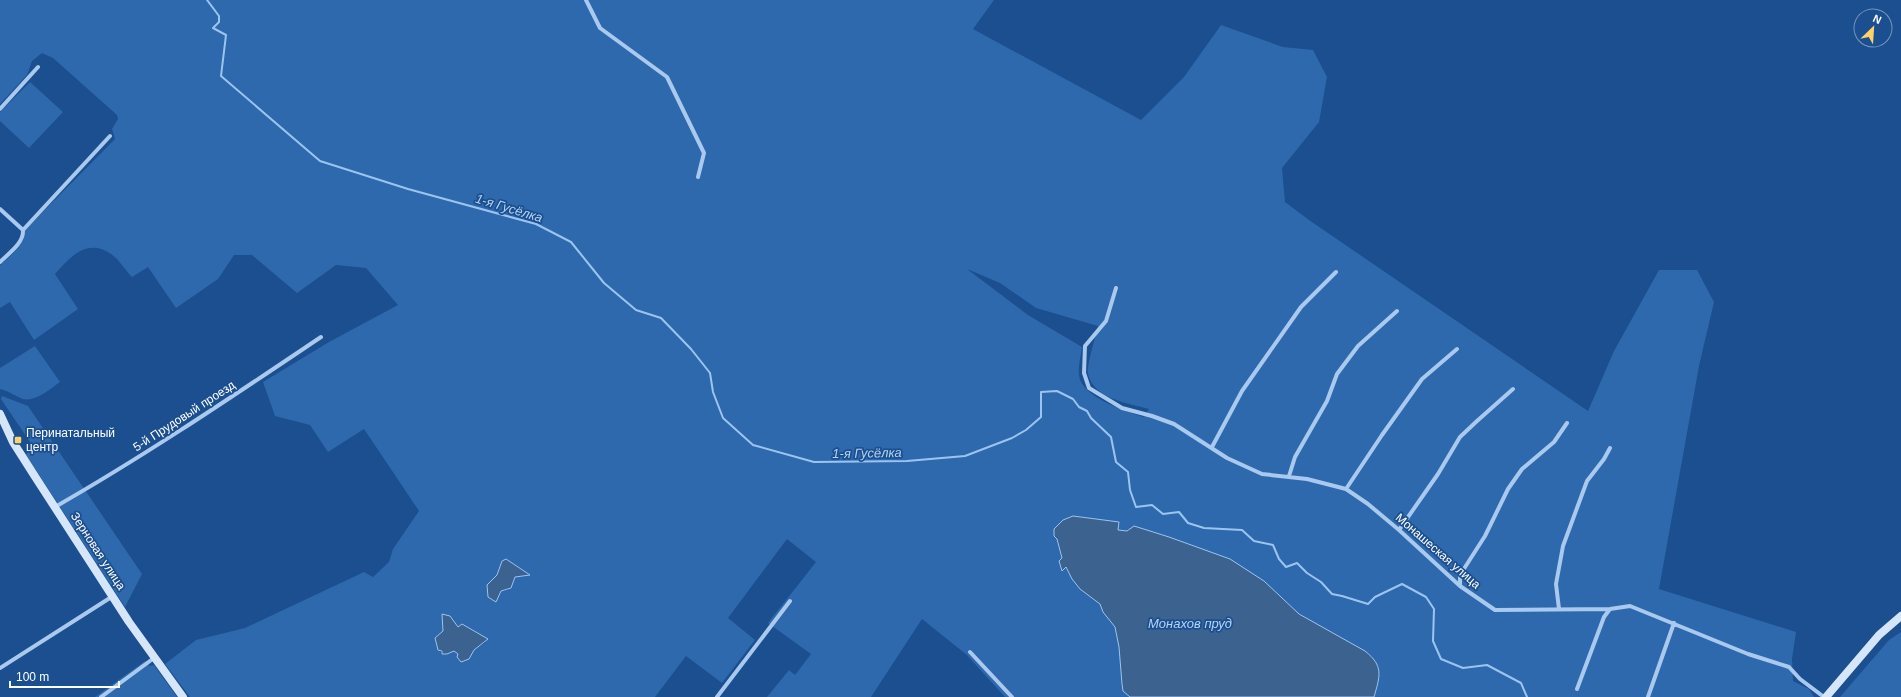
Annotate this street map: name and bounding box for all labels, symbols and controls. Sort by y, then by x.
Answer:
north arrow [1853,8,1893,48]
text: N [1871,12,1883,26]
water label: 1-я Гусёлка [474,191,544,225]
street label: 5-й Прудовый проезд [130,378,238,454]
place label: Перинатальный центр [26,426,115,454]
marker: Перинатальный центр [13,435,23,445]
water label: 1-я Гусёлка [832,445,902,461]
street label: Зерновая улица [68,510,128,593]
street label: Монашеская улица [1393,510,1483,592]
water label: Монахов пруд [1148,616,1232,631]
scale bar [10,663,119,689]
text: 100 m [16,670,49,684]

